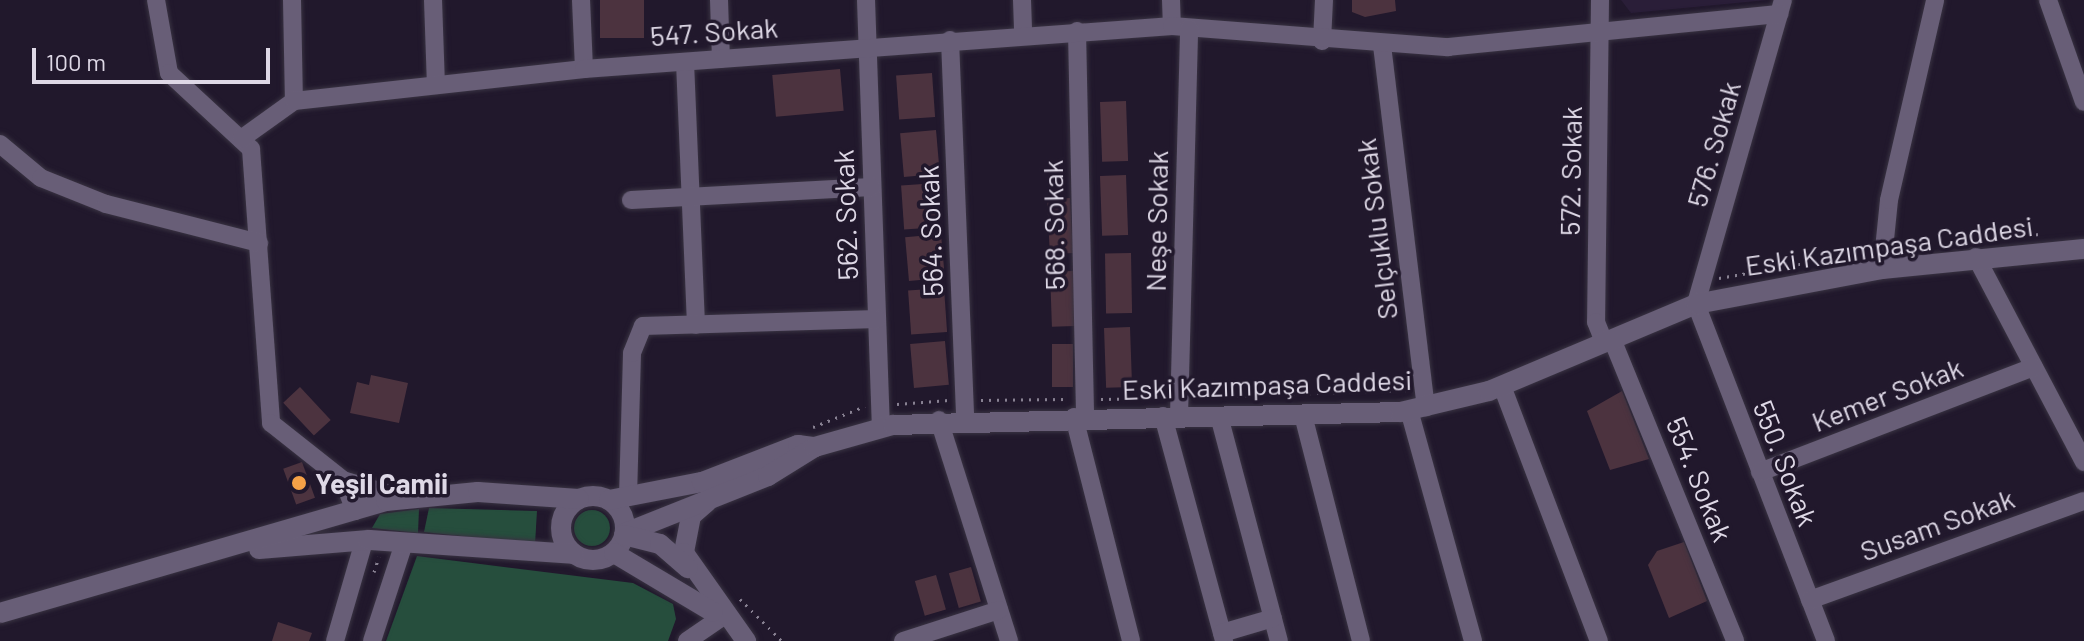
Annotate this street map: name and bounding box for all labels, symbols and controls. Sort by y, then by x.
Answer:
street label: 547. Sokak [649,10,779,52]
scale bar [36,32,274,82]
text: 100 m [46,47,106,76]
street label: 576. Sokak [1679,77,1747,211]
street label: 572. Sokak [1552,106,1588,236]
street label: Selçuklu Sokak [1348,137,1404,321]
street label: 562. Sokak [826,149,864,281]
street label: Neşe Sokak [1138,150,1174,292]
street label: 568. Sokak [1035,159,1071,291]
street label: 564. Sokak [911,165,949,297]
street label: Eski Kazımpaşa Caddesi [1743,208,2035,282]
street label: Kemer Sokak [1807,350,1967,438]
street label: Eski Kazımpaşa Caddesi [1121,362,1413,406]
street label: 550. Sokak [1747,395,1825,531]
street label: 554. Sokak [1660,412,1740,546]
place label: Yeşil Camii [315,466,448,500]
marker: Yeşil Camii [290,474,308,492]
street label: Susam Sokak [1855,481,2019,567]

